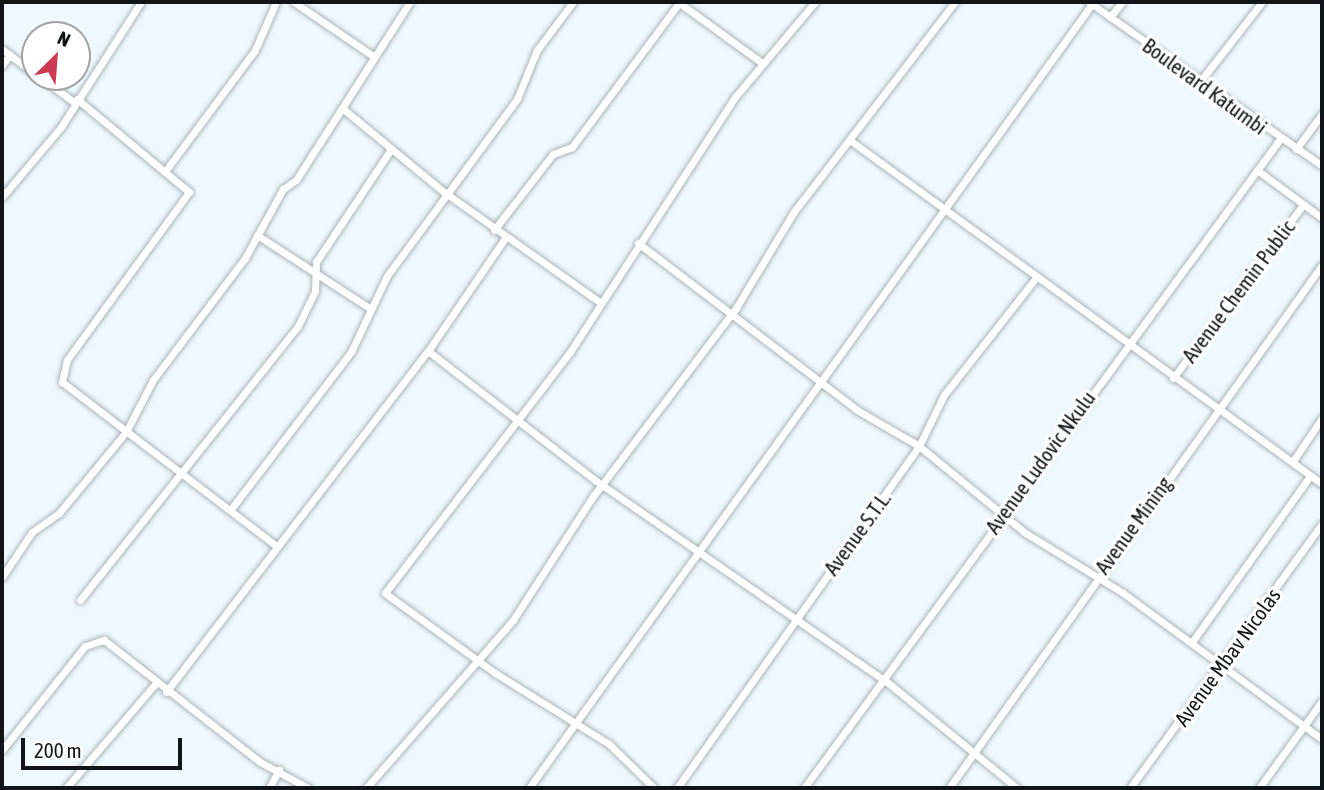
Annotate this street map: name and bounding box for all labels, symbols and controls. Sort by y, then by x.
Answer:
north arrow [21,21,91,91]
text: N [54,26,74,51]
street label: Boulevard Katumbi [1138,32,1272,140]
street label: Avenue Chemin Public [1176,215,1300,367]
street label: Avenue Ludovic Nkulu [980,386,1100,538]
street label: Avenue Mining [1089,471,1177,579]
street label: Avenue S.T.L. [818,486,896,580]
street label: Avenue Mbav Nicolas [1169,583,1285,731]
scale bar [24,724,186,768]
text: 200 m [34,738,82,762]

